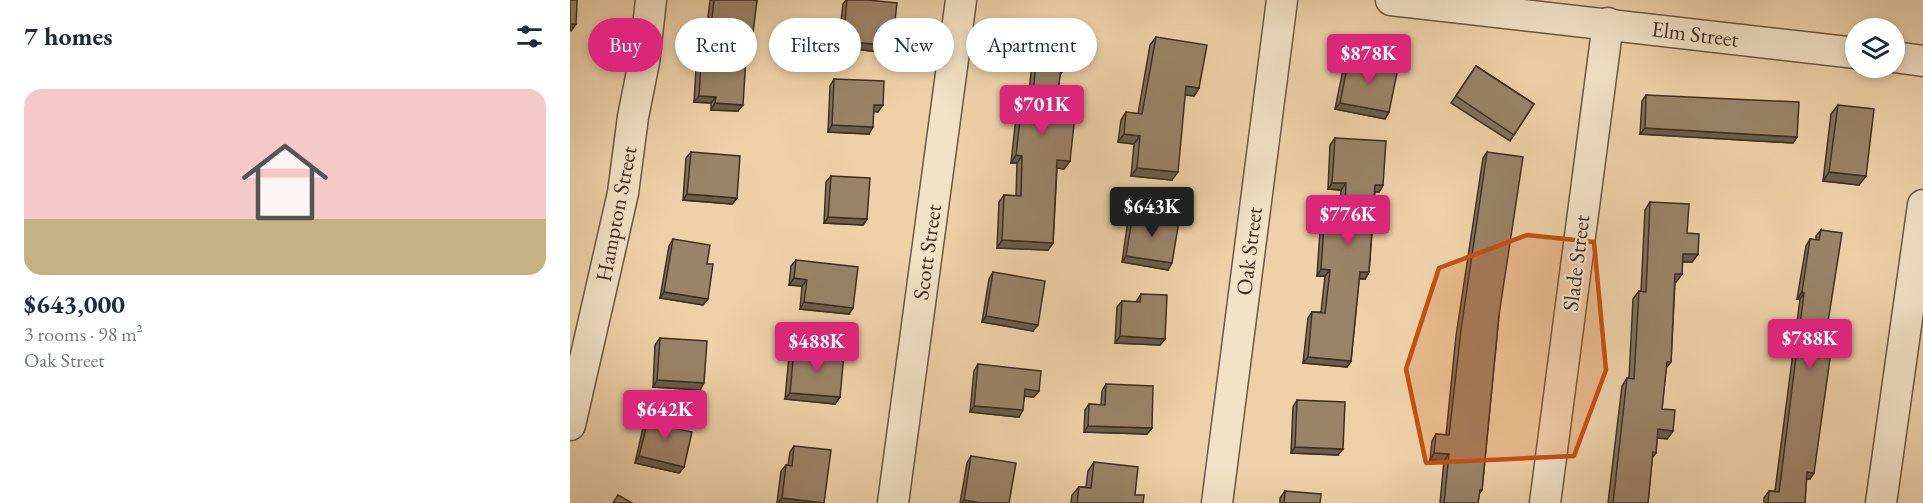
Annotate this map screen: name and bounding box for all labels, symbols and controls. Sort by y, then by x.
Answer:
street label: Elm Street [1650,14,1740,54]
chip: Buy [588,18,663,72]
chip: Rent [675,18,757,72]
chip: Filters [769,18,861,72]
chip: New [873,18,954,72]
chip: Apartment [966,18,1097,72]
map controls [1845,18,1905,78]
button: layers [1845,18,1905,78]
text: 7 homes [24,19,113,53]
icon: filters [513,20,546,53]
pin: $878K [1327,34,1411,85]
text: $878K [1341,40,1397,66]
pin: $701K [1000,85,1084,136]
text: $701K [1014,91,1070,117]
icon: home [231,128,339,236]
street label: Hampton Street [589,144,643,284]
pin: $643K [1110,187,1194,238]
text: $643K [1124,193,1180,219]
pin: $776K [1306,195,1390,246]
text: $776K [1320,201,1376,227]
street label: Scott Street [906,202,948,302]
street label: Oak Street [1229,205,1269,297]
street label: Slade Street [1556,213,1596,313]
text: $643,000 [24,287,125,321]
pin: $788K [1768,319,1852,370]
text: 3 rooms · 98 m² [24,321,143,347]
pin: $488K [775,322,859,373]
text: $788K [1782,325,1838,351]
text: $488K [789,328,845,354]
text: Oak Street [24,347,105,373]
pin: $642K [623,390,707,441]
text: $642K [637,396,693,422]

